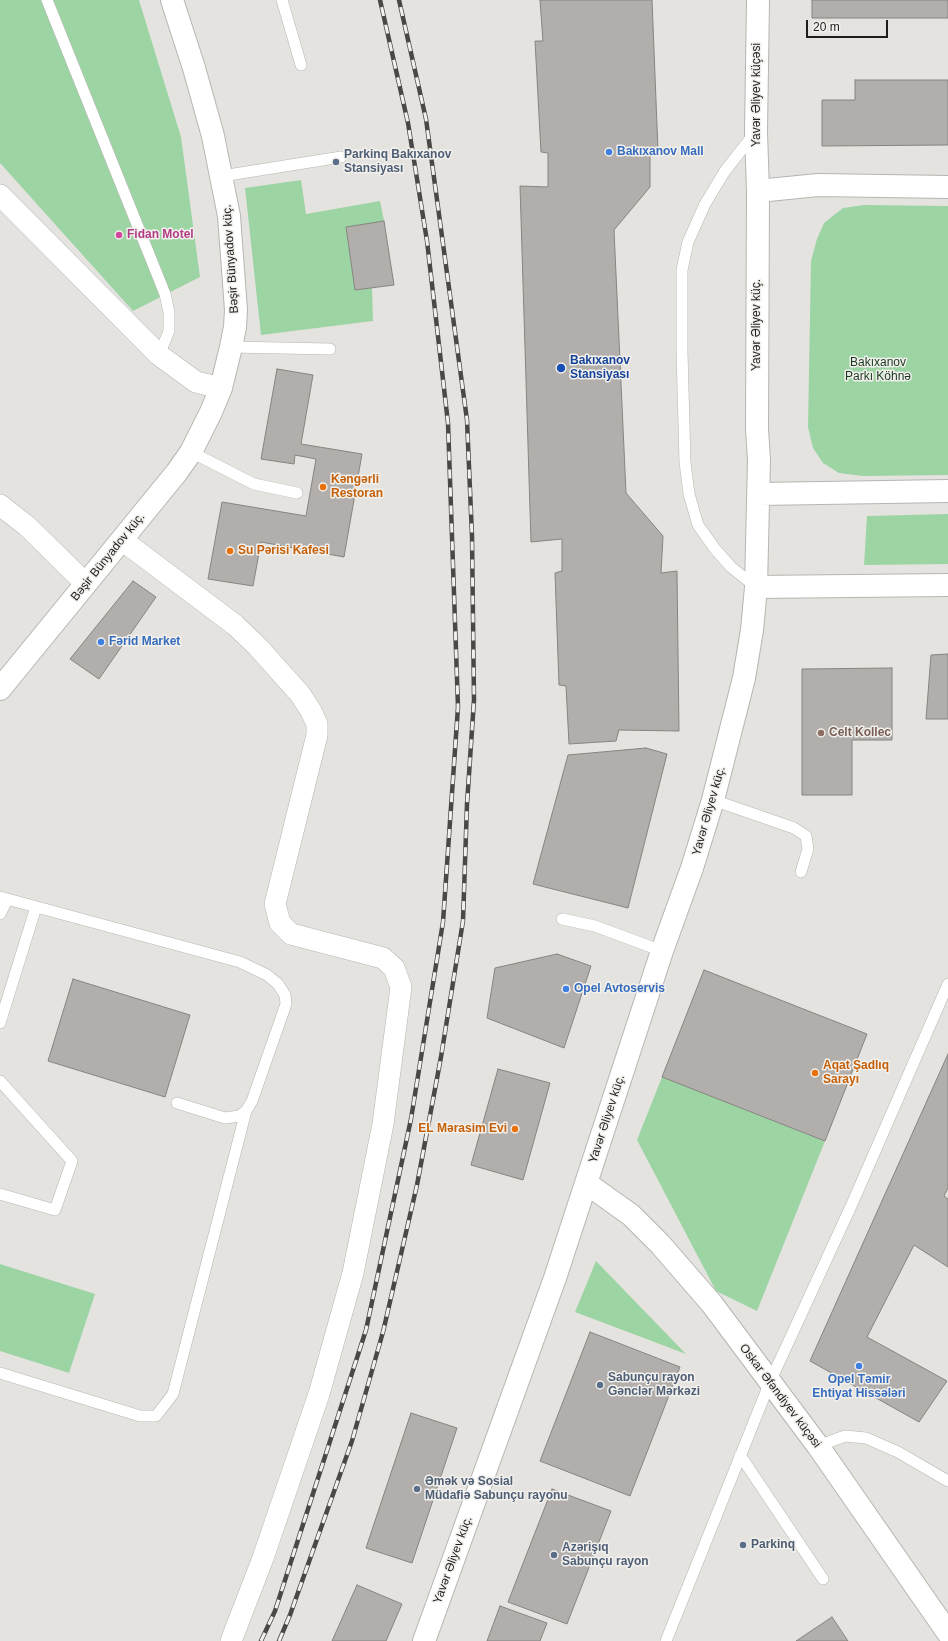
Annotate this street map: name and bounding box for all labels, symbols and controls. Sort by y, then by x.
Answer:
scale bar [808,12,890,38]
text: 20 m [813,20,840,34]
street label: Yavər Əliyev küçəsi [750,43,764,147]
place label: Bakıxanov Mall [617,145,704,159]
marker: Bakıxanov Mall [604,147,614,157]
place label: Parkinq Bakıxanov Stansiyası [344,148,451,176]
marker: Parkinq Bakıxanov Stansiyası [331,157,341,167]
street label: Bəşir Bünyadov küç. [220,204,242,314]
place label: Fidan Motel [127,228,194,242]
marker: Fidan Motel [114,230,124,240]
street label: Yavər Əliyev küç. [750,279,764,371]
place label: Bakıxanov Stansiyası [570,354,630,382]
park label: Bakıxanov Parkı Köhnə [845,356,911,384]
marker: Bakıxanov Stansiyası [555,362,567,374]
place label: Kəngərli Restoran [331,473,383,501]
marker: Kəngərli Restoran [318,482,328,492]
street label: Bəşir Bünyadov küç. [68,510,148,604]
place label: Su Pərisi Kafesi [238,544,329,558]
marker: Su Pərisi Kafesi [225,546,235,556]
place label: Fərid Market [109,635,180,649]
marker: Fərid Market [96,637,106,647]
place label: Celt Kollec [829,726,891,740]
marker: Celt Kollec [816,728,826,738]
street label: Yavər Əliyev küç. [689,765,729,857]
place label: Opel Avtoservis [574,982,665,996]
marker: Opel Avtoservis [561,984,571,994]
place label: Aqat Şadlıq Sarayı [823,1059,889,1087]
marker: Aqat Şadlıq Sarayı [810,1068,820,1078]
street label: Yavər Əliyev küç. [586,1073,628,1165]
place label: EL Mərasim Evi [418,1122,507,1136]
marker: EL Mərasim Evi [510,1124,520,1134]
street label: Oskar Əfəndiyev küçəsi [736,1341,824,1451]
marker: Opel Təmir Ehtiyat Hissələri [854,1361,864,1371]
place label: Sabunçu rayon Gənclər Mərkəzi [608,1371,700,1399]
place label: Opel Təmir Ehtiyat Hissələri [812,1373,906,1401]
marker: Sabunçu rayon Gənclər Mərkəzi [595,1380,605,1390]
place label: Əmək və Sosial Müdafiə Sabunçu rayonu [425,1475,568,1503]
marker: Əmək və Sosial Müdafiə Sabunçu rayonu [412,1484,422,1494]
street label: Yavər Əliyev küç. [430,1514,476,1606]
place label: Parkinq [751,1538,795,1552]
marker: Parkinq [738,1540,748,1550]
place label: Azərişıq Sabunçu rayon [562,1541,649,1569]
marker: Azərişıq Sabunçu rayon [549,1550,559,1560]

